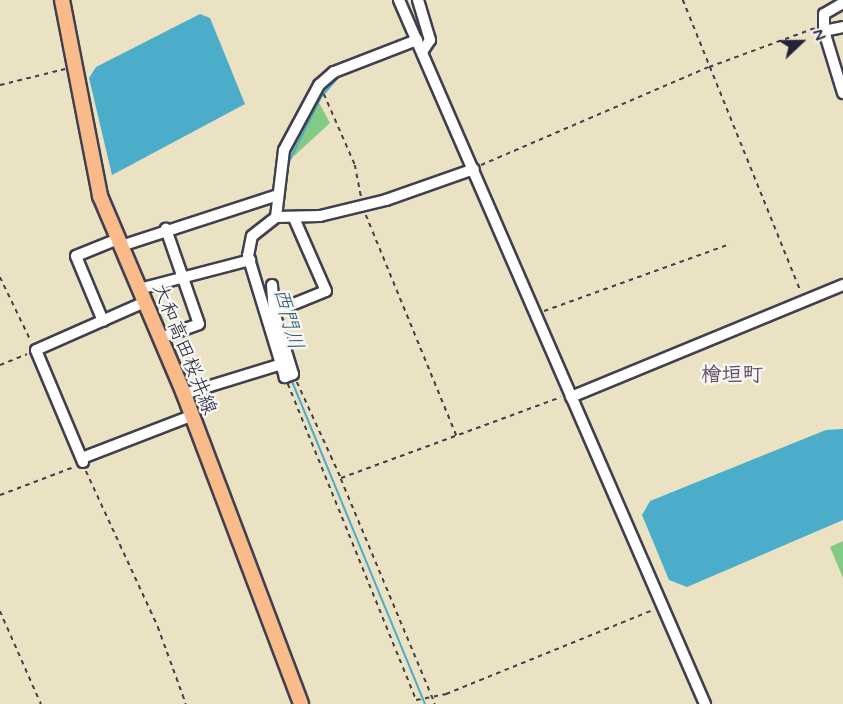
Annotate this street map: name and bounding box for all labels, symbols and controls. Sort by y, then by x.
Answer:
north arrow [771,12,831,72]
text: N [806,26,830,44]
street label: 大和高田桜井線 [147,280,221,418]
water label: 西門川 [268,285,308,353]
district label: 檜垣町 [701,362,763,388]

